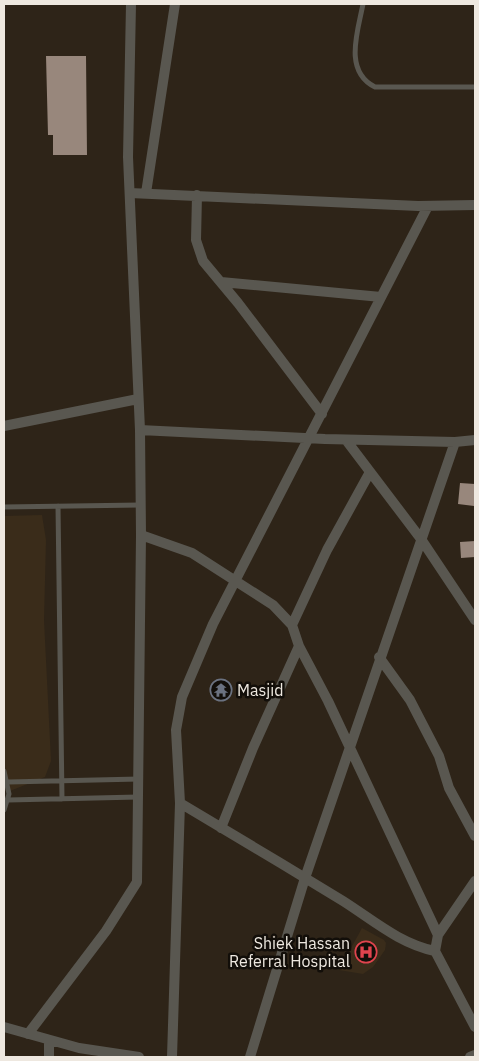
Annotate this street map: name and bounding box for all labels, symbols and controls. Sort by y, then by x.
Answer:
temple icon: Masjid [209,678,233,702]
place label: Masjid [237,680,284,700]
place label: Shiek Hassan Referral Hospital [229,933,350,971]
hospital icon: Shiek Hassan Referral Hospital [354,940,378,964]

